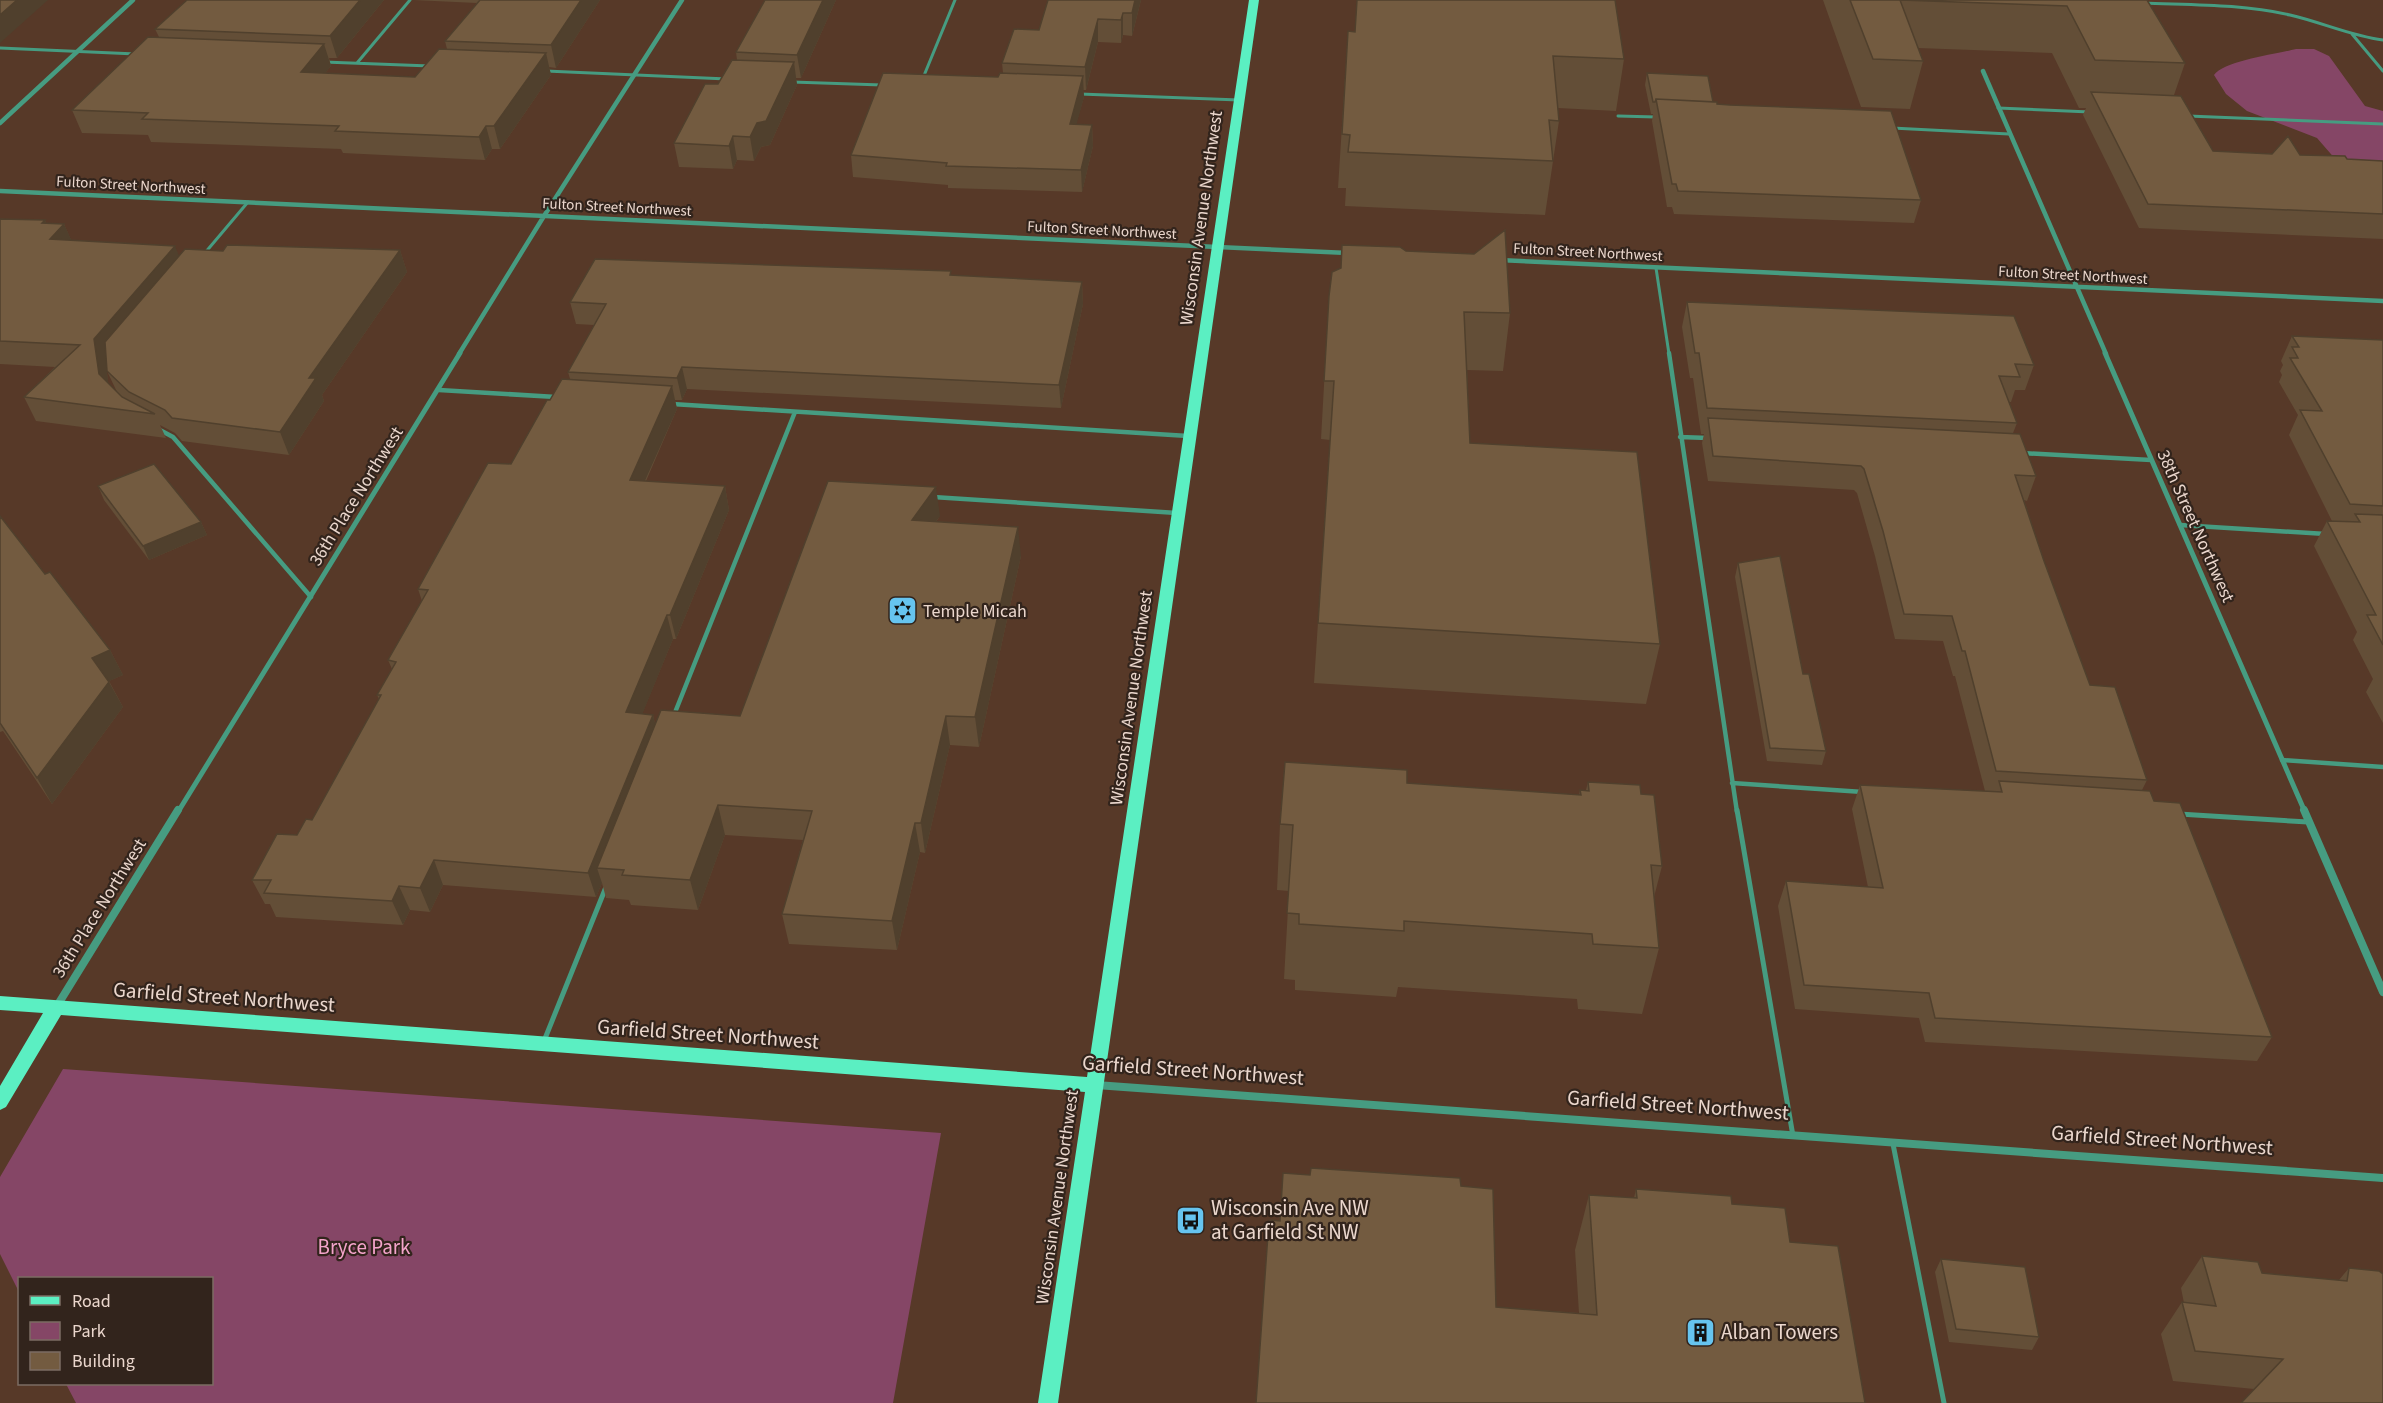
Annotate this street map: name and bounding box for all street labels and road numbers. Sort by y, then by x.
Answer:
street label: Wisconsin Avenue Northwest [1174,109,1229,327]
street label: Fulton Street Northwest [56,171,206,200]
street label: Fulton Street Northwest [542,193,692,222]
street label: Fulton Street Northwest [1027,216,1177,245]
street label: Fulton Street Northwest [1513,238,1663,267]
street label: Fulton Street Northwest [1998,261,2148,290]
street label: 36th Place Northwest [303,422,409,571]
street label: 38th Street Northwest [2151,446,2240,607]
street label: Wisconsin Avenue Northwest [1104,589,1159,807]
street label: 36th Place Northwest [46,834,152,983]
street label: Garfield Street Northwest [112,974,336,1020]
street label: Garfield Street Northwest [596,1011,820,1057]
street label: Garfield Street Northwest [1081,1047,1305,1093]
street label: Garfield Street Northwest [1566,1082,1790,1128]
street label: Wisconsin Avenue Northwest [1030,1088,1085,1306]
street label: Garfield Street Northwest [2050,1117,2274,1163]

